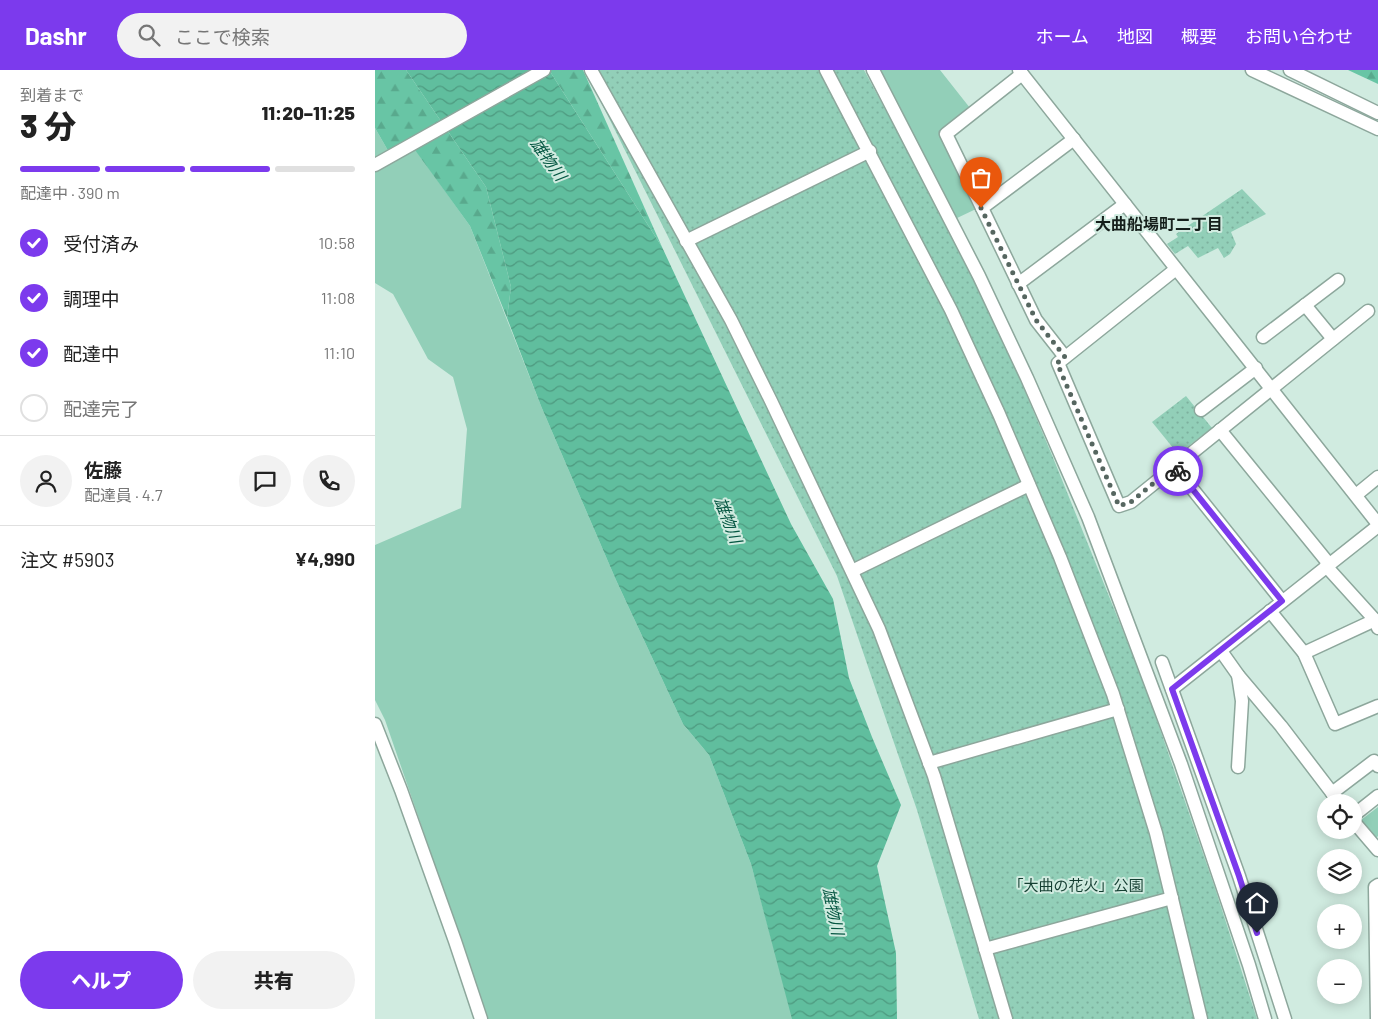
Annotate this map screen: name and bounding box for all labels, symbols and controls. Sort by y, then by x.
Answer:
search box [117,13,467,58]
text: Dashr [25,21,87,50]
icon: search [135,21,163,49]
text: ここで検索 [175,25,270,48]
text: ホーム [1036,25,1089,47]
text: 地図 [1117,25,1153,47]
text: 概要 [1181,25,1217,47]
text: お問い合わせ [1245,25,1353,47]
text: 到着まで [20,85,84,104]
text: 11:20–11:25 [261,101,355,124]
text: 3 分 [20,106,76,144]
water label: 雄物川 [527,134,572,186]
pin [960,157,1002,208]
icon: bag [967,164,995,192]
text: 配達中 · 390 m [20,183,120,202]
district label: 大曲船場町二丁目 [1095,214,1223,233]
icon: check [20,229,48,257]
text: 受付済み [63,232,139,255]
text: 10:58 [318,233,355,252]
icon: check [20,284,48,312]
text: 調理中 [63,287,120,310]
text: 11:08 [321,288,355,307]
icon: check [20,339,48,367]
text: 配達中 [63,342,120,365]
text: 11:10 [324,343,355,362]
text: 配達完了 [63,397,139,420]
courier [1153,446,1203,496]
button: person [20,455,72,507]
button: chat [239,455,291,507]
button: phone [303,455,355,507]
icon: bike [1164,457,1192,485]
text: 佐藤 [84,458,122,481]
text: 配達員 · 4.7 [84,485,163,504]
water label: 雄物川 [712,494,747,548]
text: ¥4,990 [294,547,355,570]
text: 注文 #5903 [20,548,115,571]
map controls [1317,794,1362,1004]
button: locate [1317,794,1362,839]
button: layers [1317,849,1362,894]
park label: 「大曲の花火」公園 [1008,876,1144,894]
pin [1236,882,1278,933]
water label: 雄物川 [820,886,849,938]
icon: home [1243,889,1271,917]
button: + [1317,904,1362,949]
button: ヘルプ [20,951,183,1009]
button: 共有 [193,951,355,1009]
button: − [1317,959,1362,1004]

